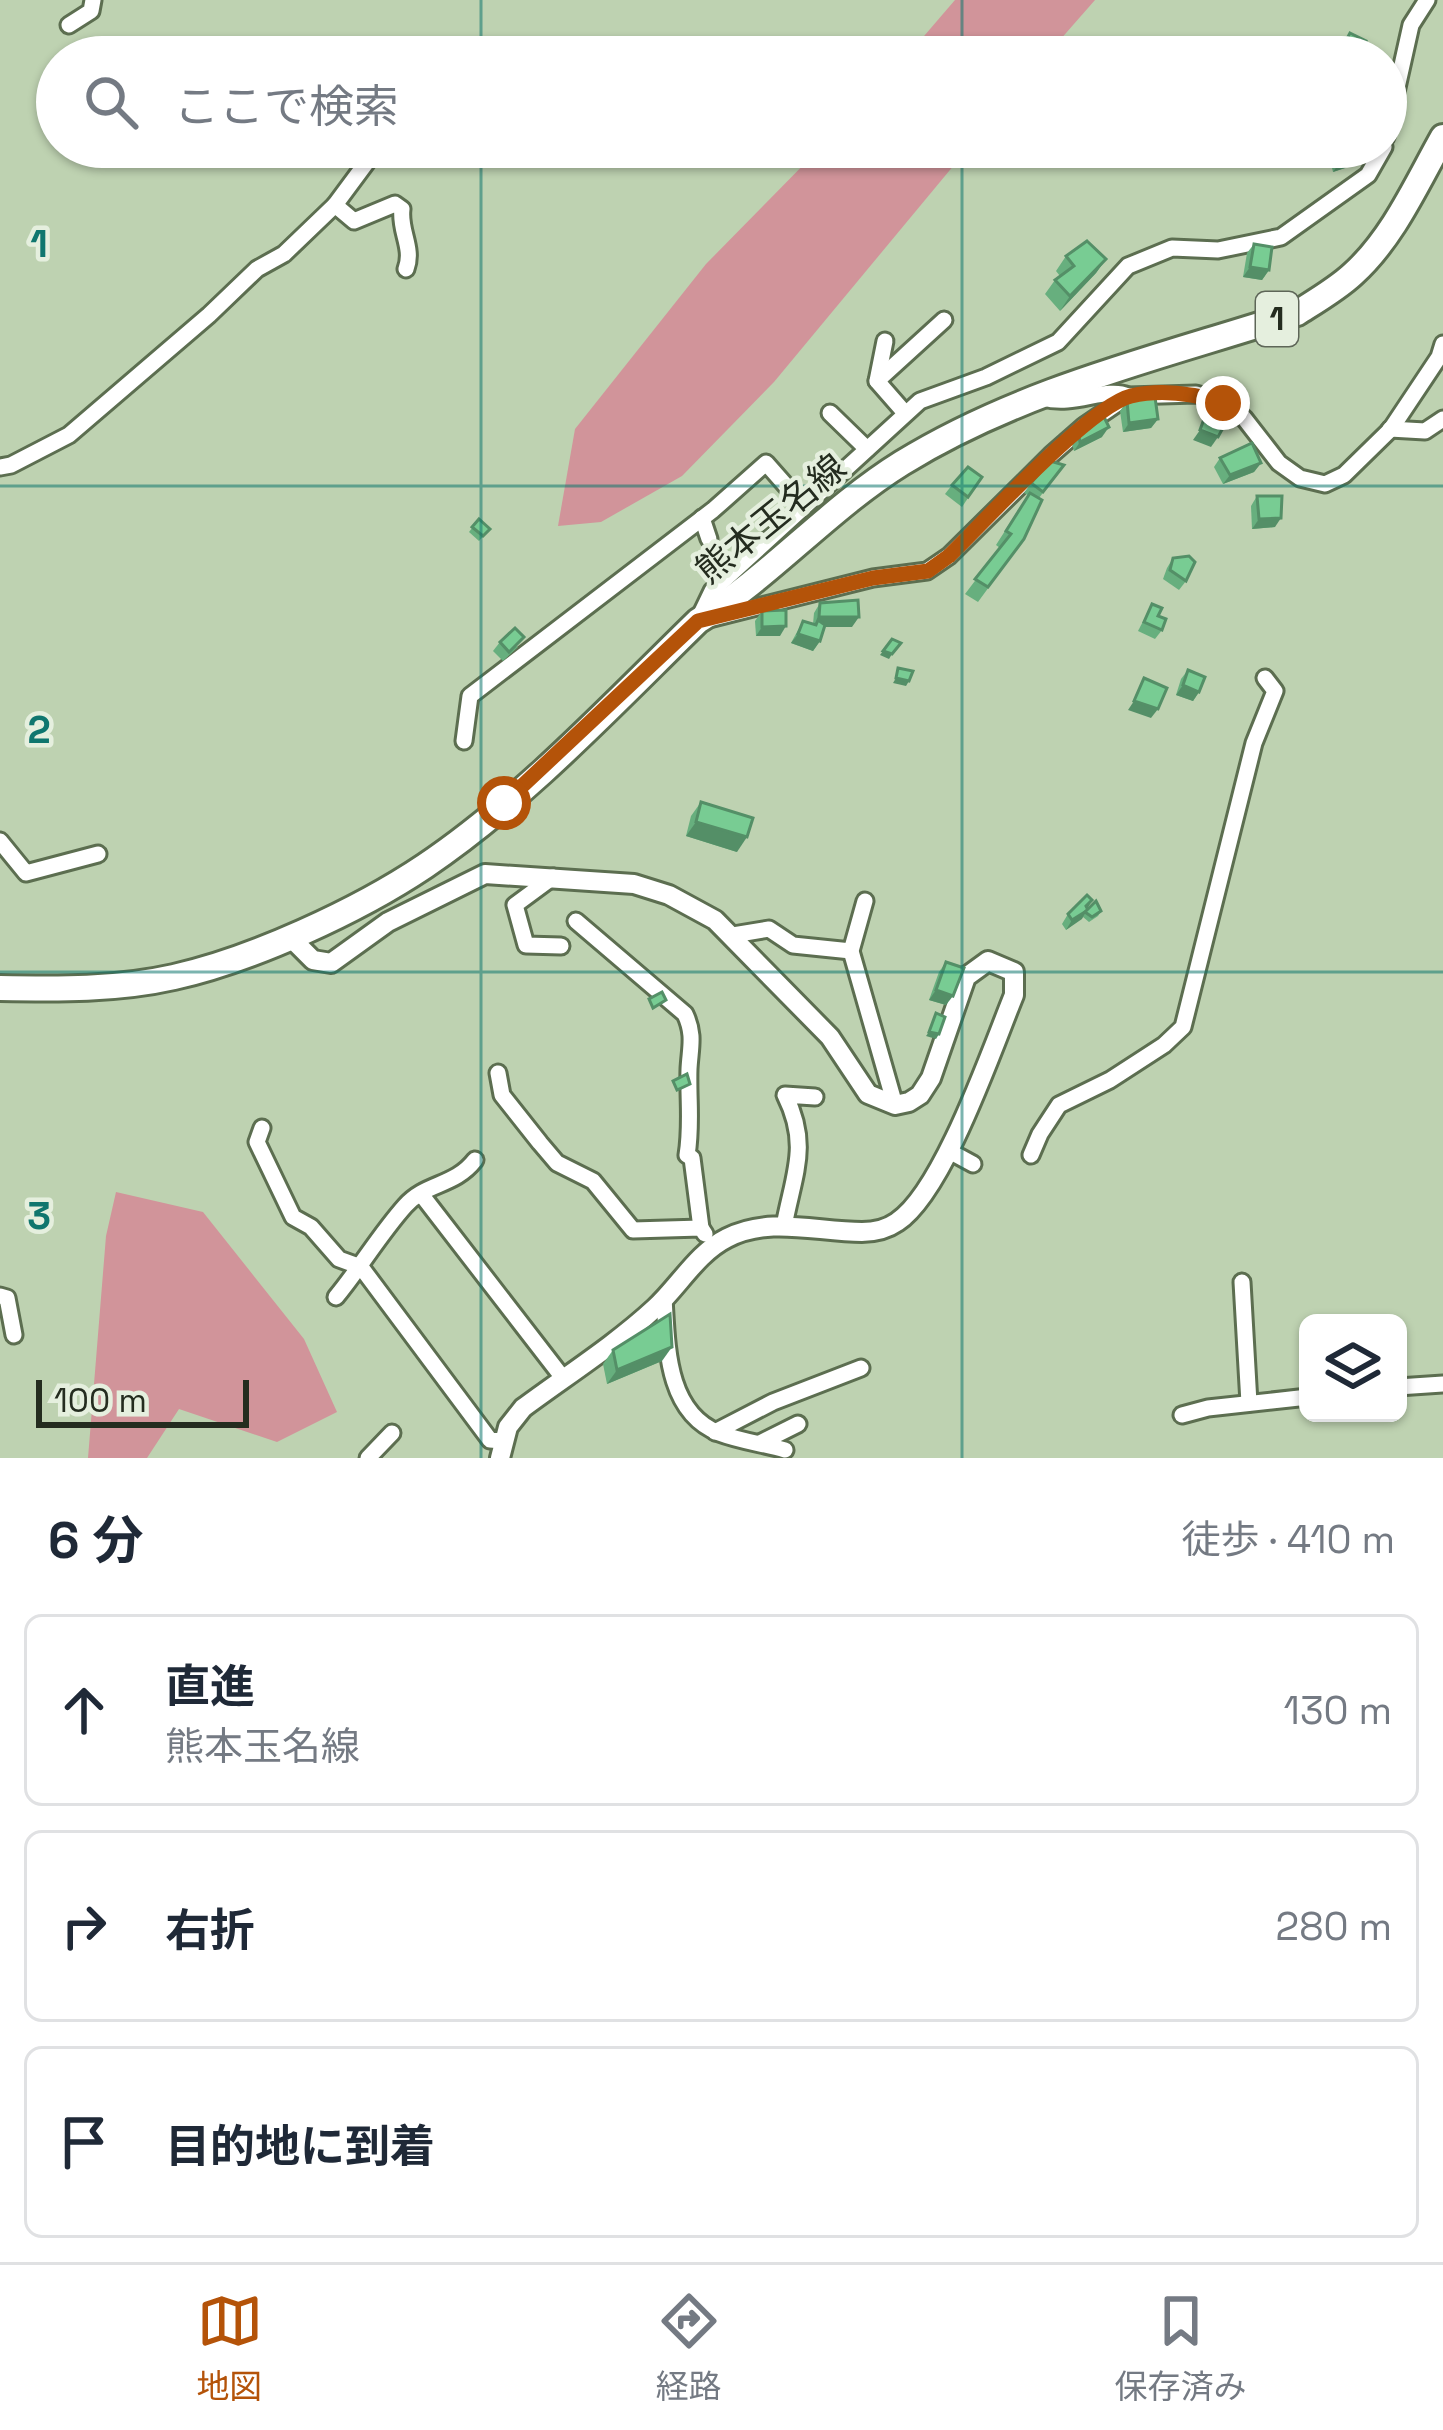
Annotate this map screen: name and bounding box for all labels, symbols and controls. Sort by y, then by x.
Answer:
search box [36,36,1407,168]
icon: search [78,69,144,135]
text: ここで検索 [174,78,399,135]
text: 1 [30,219,48,268]
road number: 1 [1256,292,1298,346]
route end [1196,376,1250,430]
street label: 熊本玉名線 [687,444,855,594]
text: 2 [27,705,51,754]
route start [477,776,531,830]
text: 3 [27,1191,51,1240]
map controls [1299,1314,1407,1422]
button: layers [1299,1314,1407,1422]
scale bar [36,1374,249,1427]
text: 100 m [54,1380,147,1422]
text: 6 分 [48,1508,143,1573]
text: 徒歩 · 410 m [1181,1515,1395,1564]
text: 直進 [165,1658,255,1715]
icon: ahead [51,1677,117,1743]
text: 130 m [1284,1686,1392,1735]
text: 熊本玉名線 [165,1722,360,1771]
icon: right [51,1893,117,1959]
text: 右折 [165,1902,255,1959]
text: 280 m [1276,1902,1392,1951]
icon: arrive [51,2109,117,2175]
text: 目的地に到着 [165,2118,435,2175]
tab: 地図 [197,2288,263,2408]
tab: 経路 [656,2288,722,2408]
tab: 保存済み [1115,2288,1247,2408]

